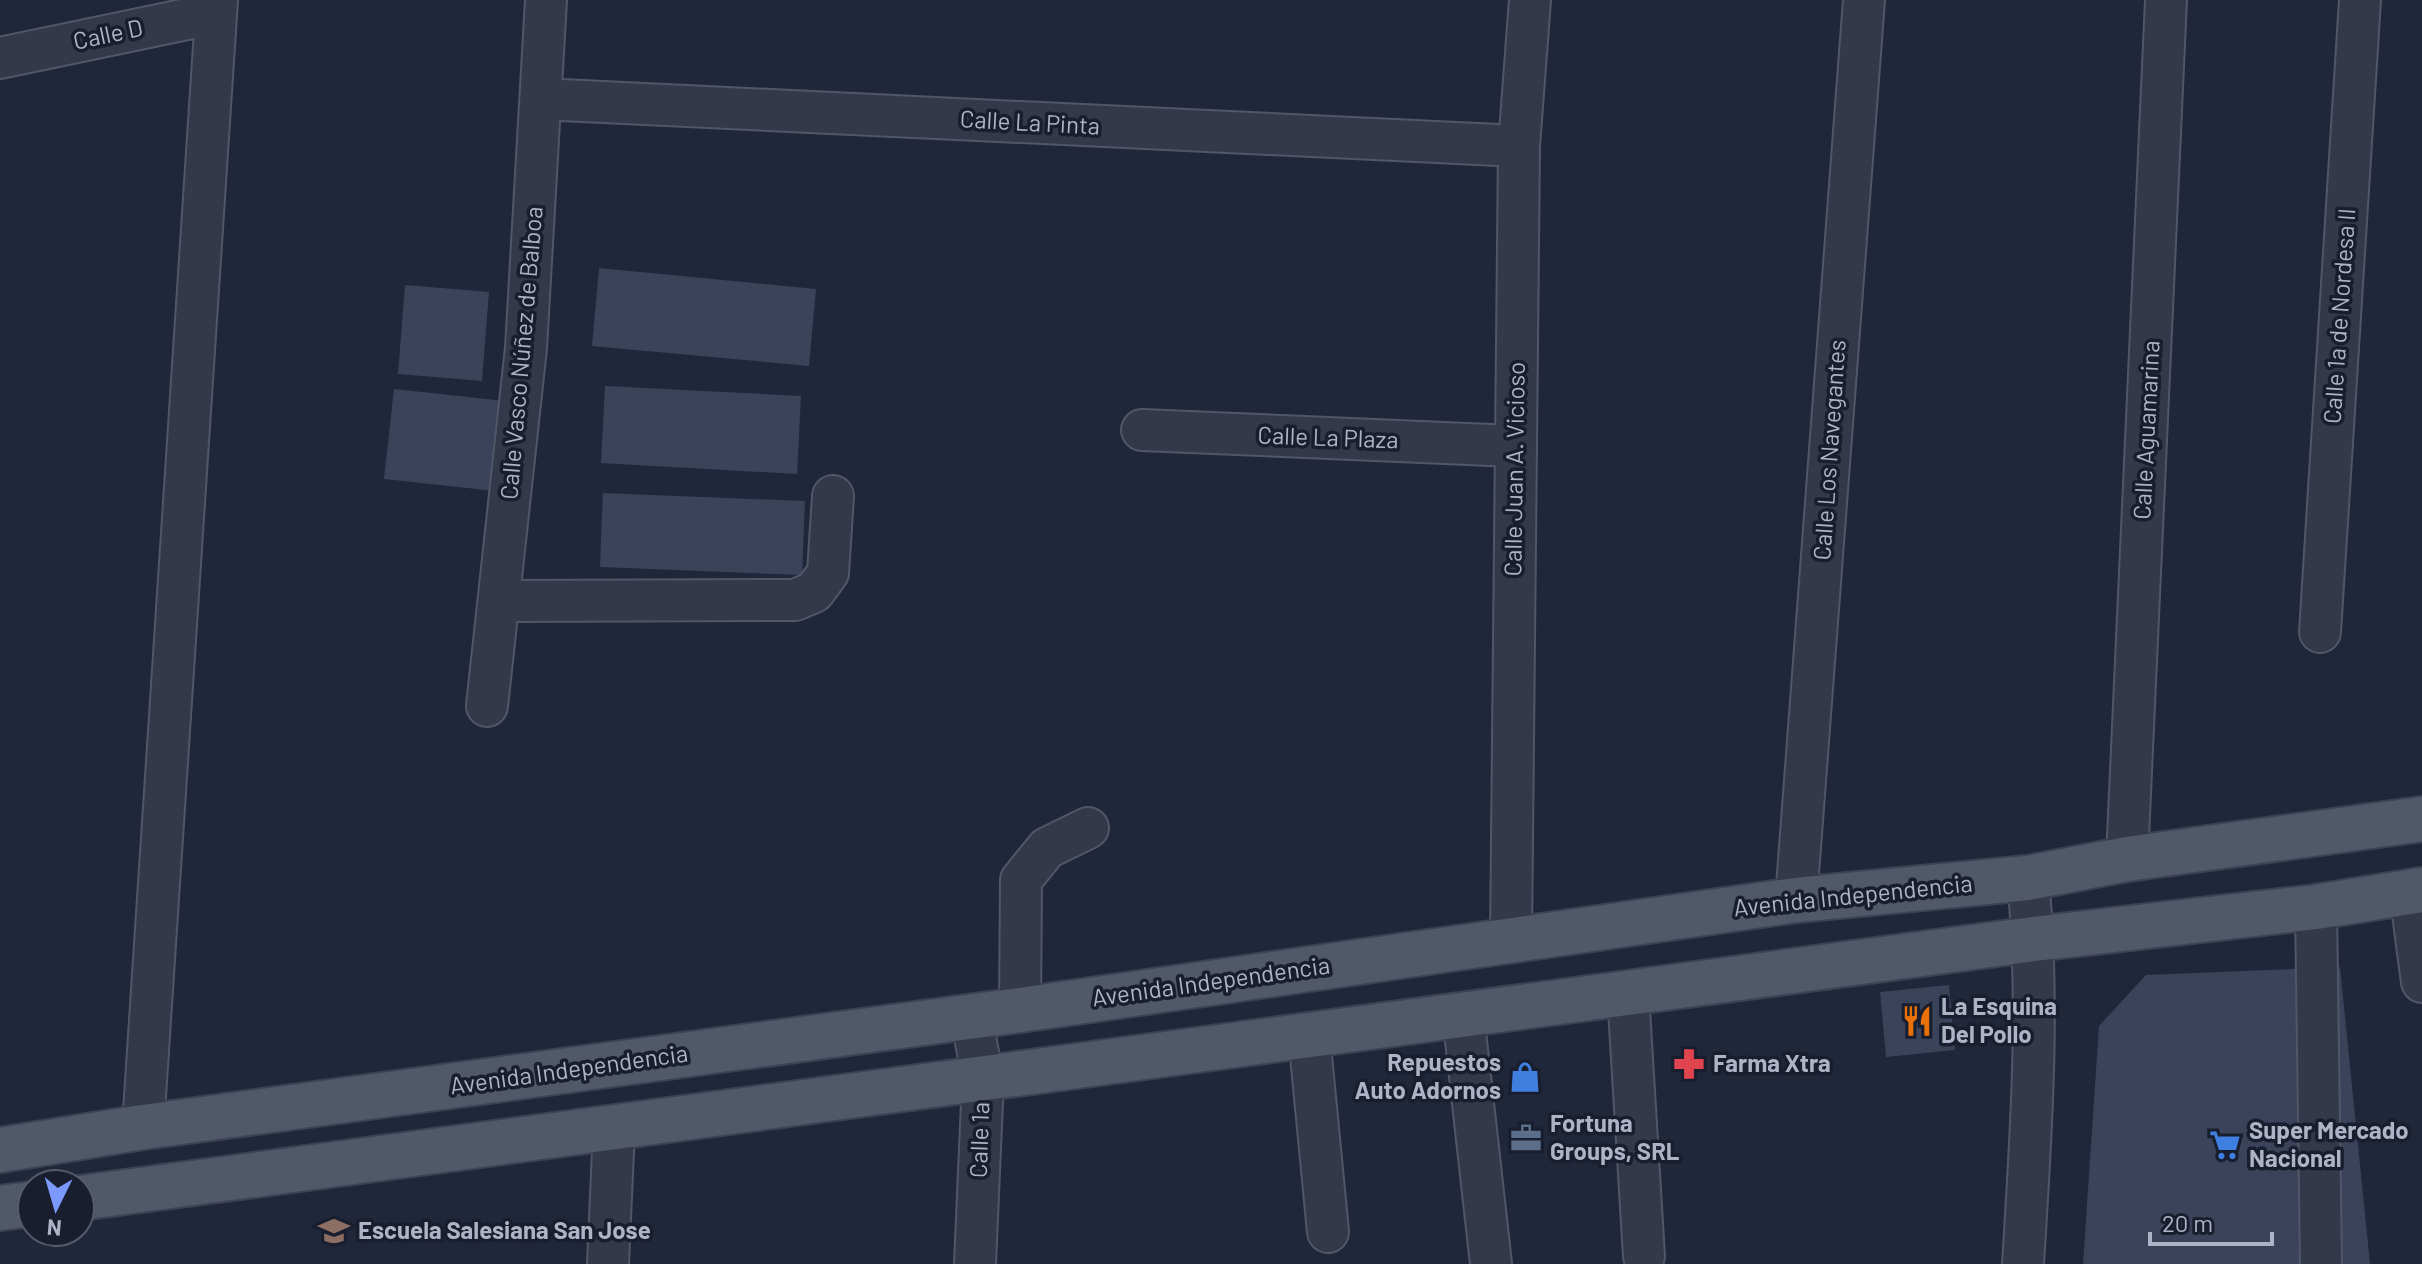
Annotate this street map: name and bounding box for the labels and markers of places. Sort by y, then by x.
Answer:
place label: La Esquina Del Pollo [1941,991,2057,1048]
restaurant icon: La Esquina Del Pollo [1900,1004,1934,1038]
place label: Repuestos Auto Adornos [1354,1047,1501,1104]
pharmacy icon: Farma Xtra [1672,1047,1706,1081]
place label: Farma Xtra [1713,1048,1831,1077]
shop icon: Repuestos Auto Adornos [1508,1060,1542,1094]
place label: Fortuna Groups, SRL [1550,1108,1680,1165]
place label: Super Mercado Nacional [2249,1115,2409,1172]
office icon: Fortuna Groups, SRL [1509,1121,1543,1155]
supermarket icon: Super Mercado Nacional [2208,1128,2242,1162]
school or university icon: Escuela Salesiana San Jose [317,1214,351,1248]
place label: Escuela Salesiana San Jose [358,1215,651,1244]

